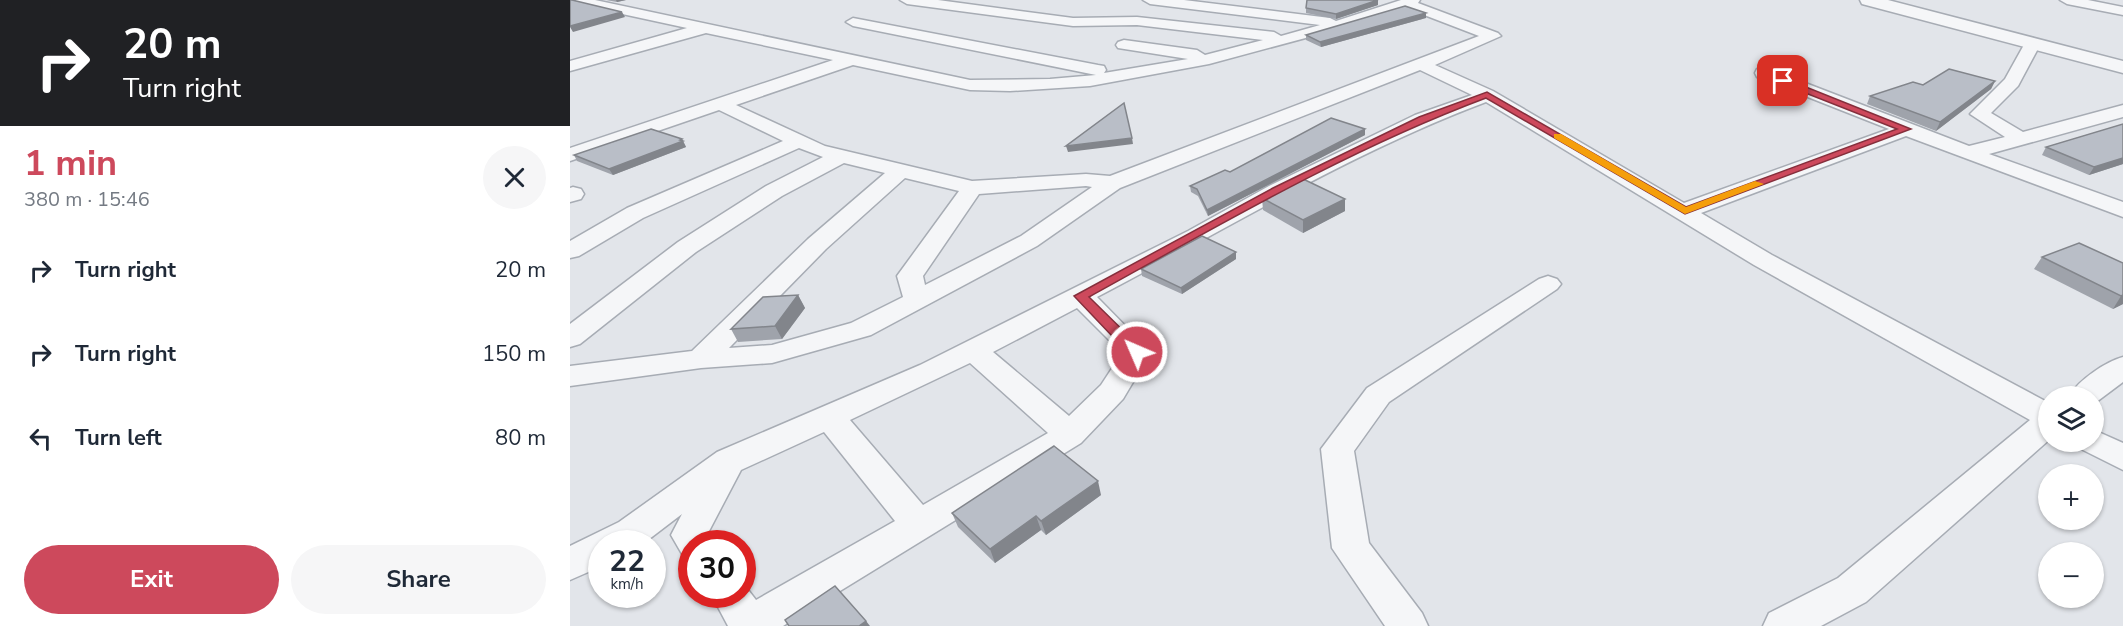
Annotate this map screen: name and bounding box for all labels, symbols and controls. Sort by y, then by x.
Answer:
text: 20 m [123,16,222,73]
icon: right [24,24,102,102]
pin [1757,55,1808,106]
icon: arrive [1766,64,1799,97]
text: Turn right [123,70,241,107]
text: 1 min [24,139,117,188]
button: close [483,146,546,209]
text: 380 m · 15:46 [24,186,150,213]
icon: right [24,254,57,287]
text: Turn right [75,255,176,285]
text: 20 m [495,255,546,285]
position arrow [1105,320,1169,384]
icon: right [24,338,57,371]
text: Turn right [75,339,176,369]
text: 150 m [482,339,546,369]
map controls [2038,386,2104,608]
button: layers [2038,386,2104,452]
icon: left [24,422,57,455]
text: Turn left [75,423,162,453]
text: 80 m [495,423,546,453]
button: + [2038,464,2104,530]
speed limit sign: 30 [678,530,756,608]
text: 22 [609,541,645,582]
button: − [2038,542,2104,608]
button: Exit [24,545,279,614]
button: Share [291,545,546,614]
text: km/h [610,574,644,594]

